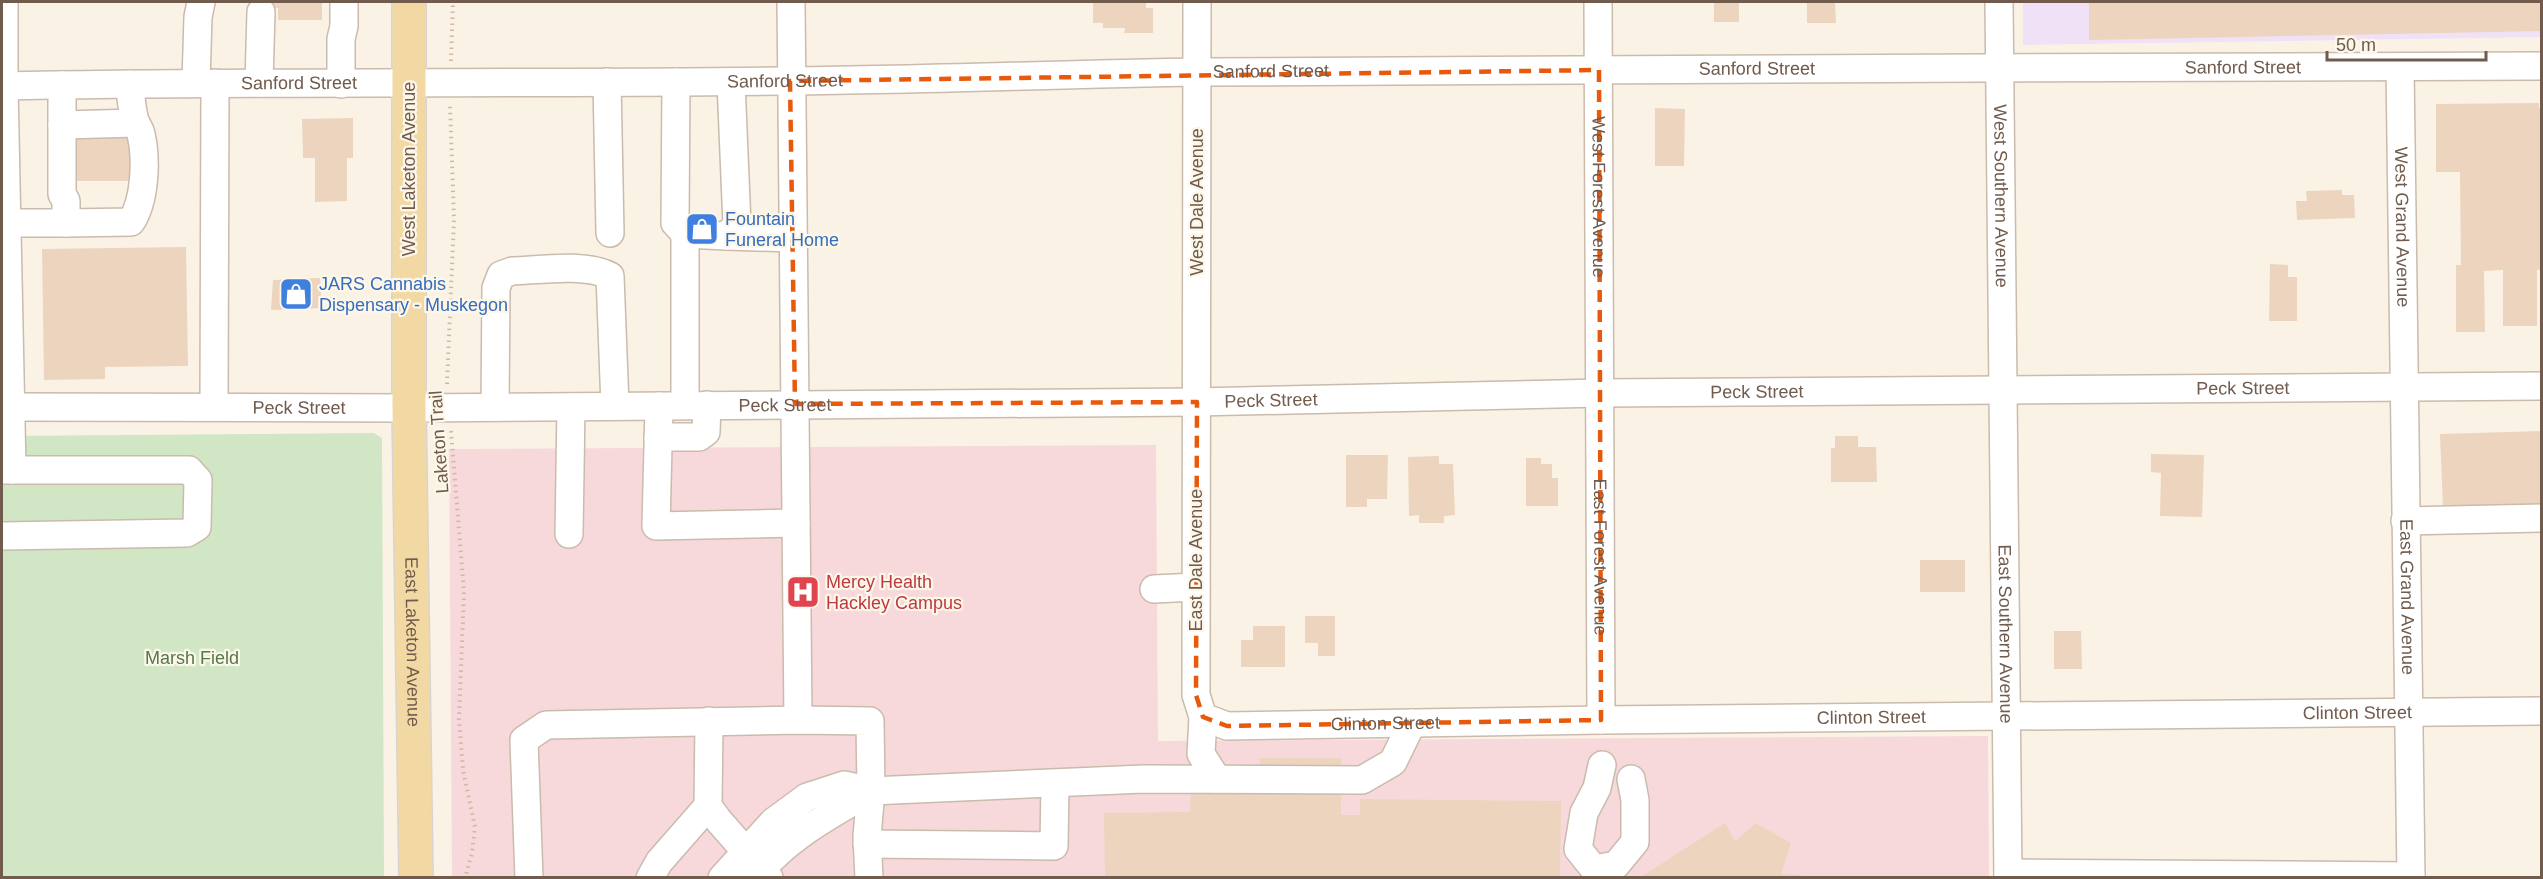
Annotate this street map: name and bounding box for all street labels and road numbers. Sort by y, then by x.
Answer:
street label: Sanford Street [2185,57,2301,78]
street label: Sanford Street [1699,58,1815,79]
street label: Sanford Street [1213,61,1329,82]
street label: Sanford Street [727,70,843,92]
street label: Sanford Street [241,73,357,93]
street label: West Laketon Avenue [399,82,419,256]
street label: West Southern Avenue [1990,104,2012,288]
street label: West Forest Avenue [1588,116,1609,278]
street label: West Dale Avenue [1187,128,1207,276]
street label: West Grand Avenue [2391,147,2413,307]
street label: Peck Street [2196,378,2289,399]
street label: Peck Street [1710,381,1804,402]
street label: Peck Street [1224,389,1318,411]
street label: Laketon Trail [425,390,453,494]
street label: Peck Street [738,395,832,415]
street label: Peck Street [252,398,346,418]
street label: East Forest Avenue [1590,479,1611,635]
street label: East Dale Avenue [1186,489,1206,631]
street label: East Grand Avenue [2396,519,2418,675]
street label: East Southern Avenue [1995,544,2016,724]
street label: East Laketon Avenue [401,557,424,727]
street label: Clinton Street [2303,702,2412,723]
street label: Clinton Street [1817,707,1926,728]
street label: Clinton Street [1331,713,1440,734]

